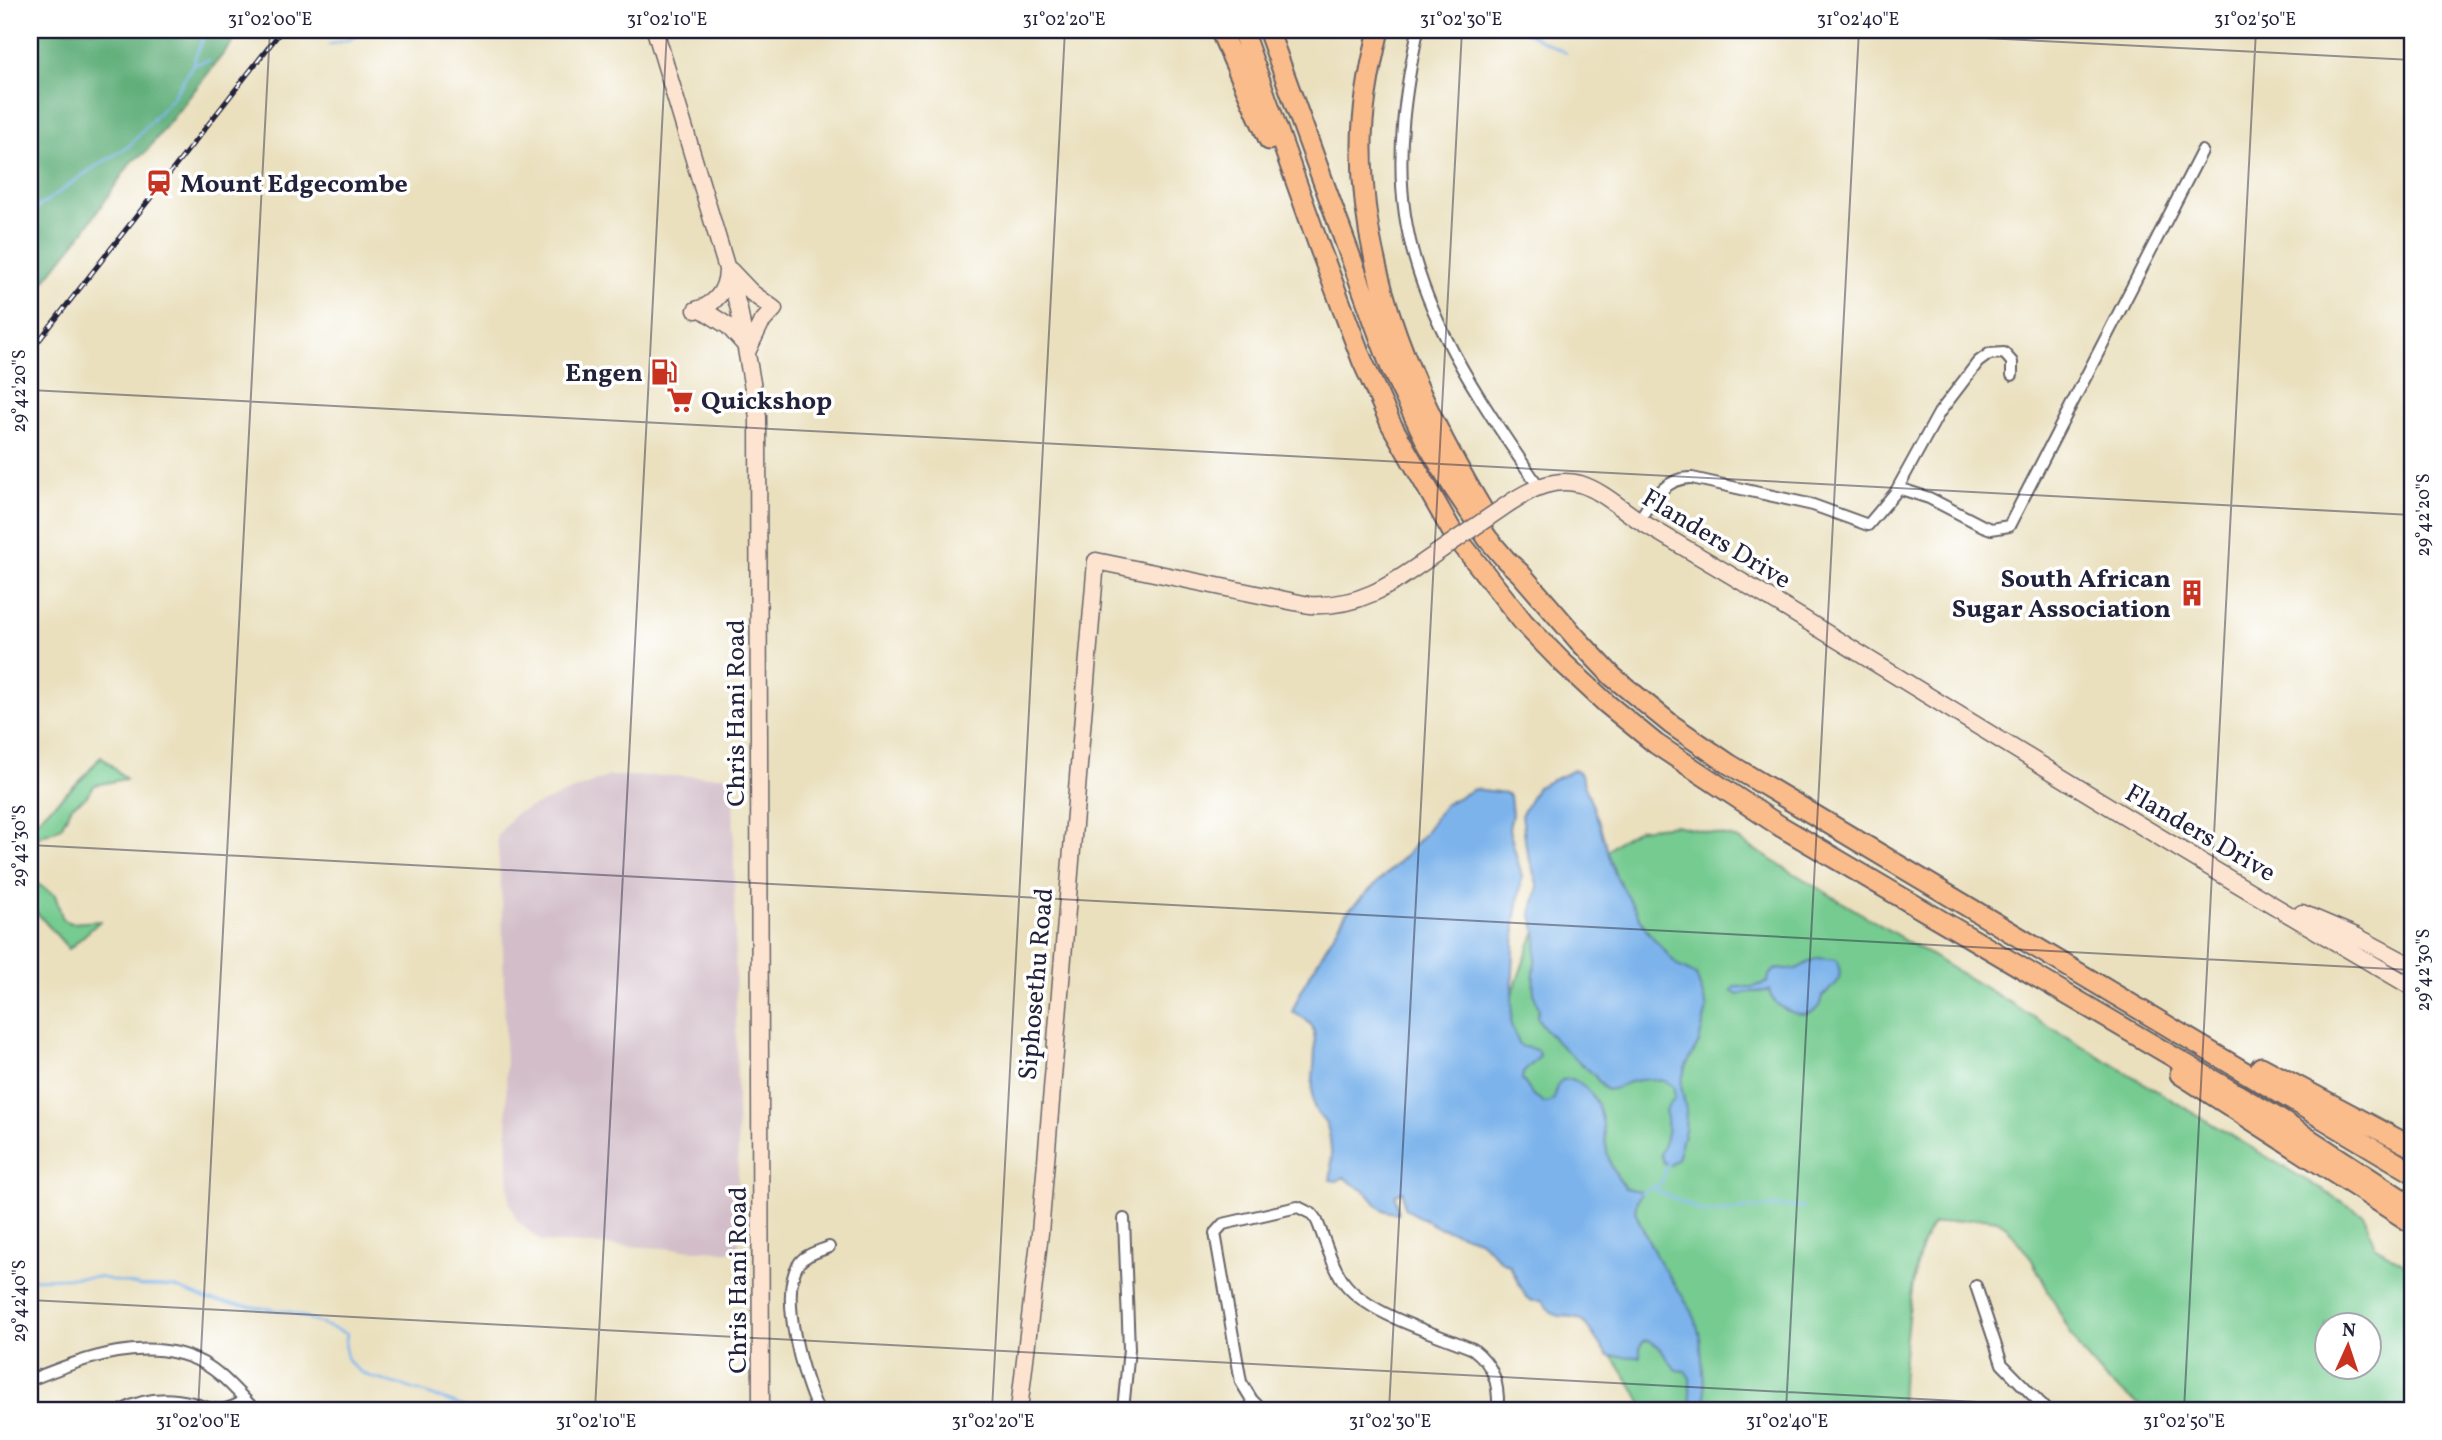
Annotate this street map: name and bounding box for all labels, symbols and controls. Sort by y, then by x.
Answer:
text: 31°02'00"E [228,8,312,33]
text: 31°02'10"E [627,8,708,33]
text: 31°02'20"E [1022,8,1106,33]
text: 31°02'30"E [1420,8,1502,33]
text: 31°02'40"E [1817,8,1900,33]
text: 31°02'50"E [2214,8,2296,33]
place label: Mount Edgecombe [180,167,408,203]
station icon: Mount Edgecombe [144,168,174,198]
text: 29°42'20"S [8,349,33,433]
place label: Engen [565,356,643,392]
fuel station icon: Engen [649,357,679,387]
place label: Quickshop [701,384,832,420]
supermarket icon: Quickshop [665,385,695,415]
text: 29°42'20"S [2412,473,2437,557]
street label: Flanders Drive [1634,481,1797,599]
place label: South African Sugar Association [1952,562,2171,628]
building icon: South African Sugar Association [2177,578,2207,608]
street label: Chris Hani Road [719,619,755,807]
street label: Flanders Drive [2118,776,2282,891]
text: 29°42'30"S [8,805,33,888]
street label: Siphosethu Road [1011,887,1063,1082]
text: 29°42'30"S [2412,929,2437,1012]
street label: Chris Hani Road [721,1186,757,1374]
text: 29°42'40"S [8,1259,33,1343]
north arrow [2312,1310,2382,1380]
text: N [2341,1318,2357,1344]
text: 31°02'00"E [156,1410,240,1435]
text: 31°02'10"E [556,1410,637,1435]
text: 31°02'20"E [951,1410,1035,1435]
text: 31°02'30"E [1349,1410,1431,1435]
text: 31°02'40"E [1746,1410,1829,1435]
text: 31°02'50"E [2143,1410,2225,1435]

